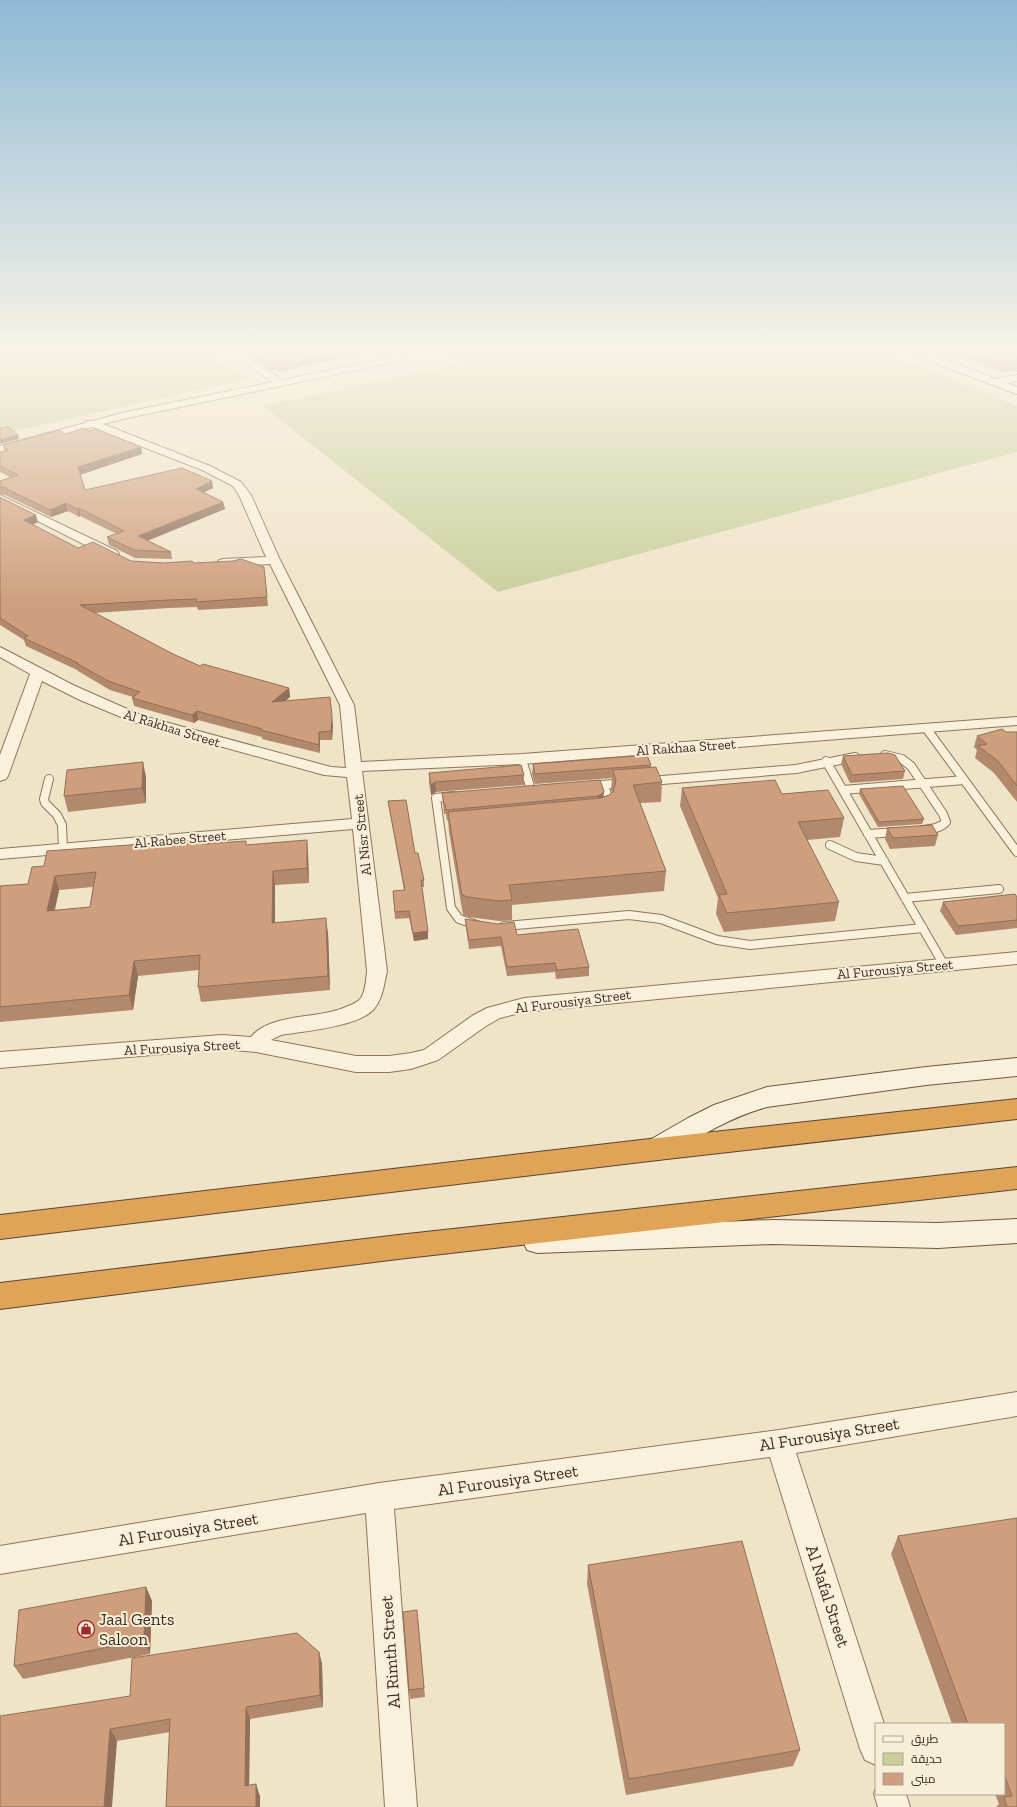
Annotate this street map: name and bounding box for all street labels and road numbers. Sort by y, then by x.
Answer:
street label: Al Rakhaa Street [122,706,223,751]
street label: Al Rakhaa Street [636,735,737,759]
street label: Al Nisr Street [350,793,375,877]
street label: Al Rabee Street [133,827,227,852]
street label: Al Furousiya Street [836,956,955,983]
street label: Al Furousiya Street [514,986,633,1017]
street label: Al Furousiya Street [123,1036,241,1059]
street label: Al Furousiya Street [758,1413,901,1455]
street label: Al Furousiya Street [437,1460,580,1500]
street label: Al Furousiya Street [117,1508,260,1550]
street label: Al Nafal Street [802,1542,854,1650]
street label: Al Rimth Street [376,1594,404,1709]

